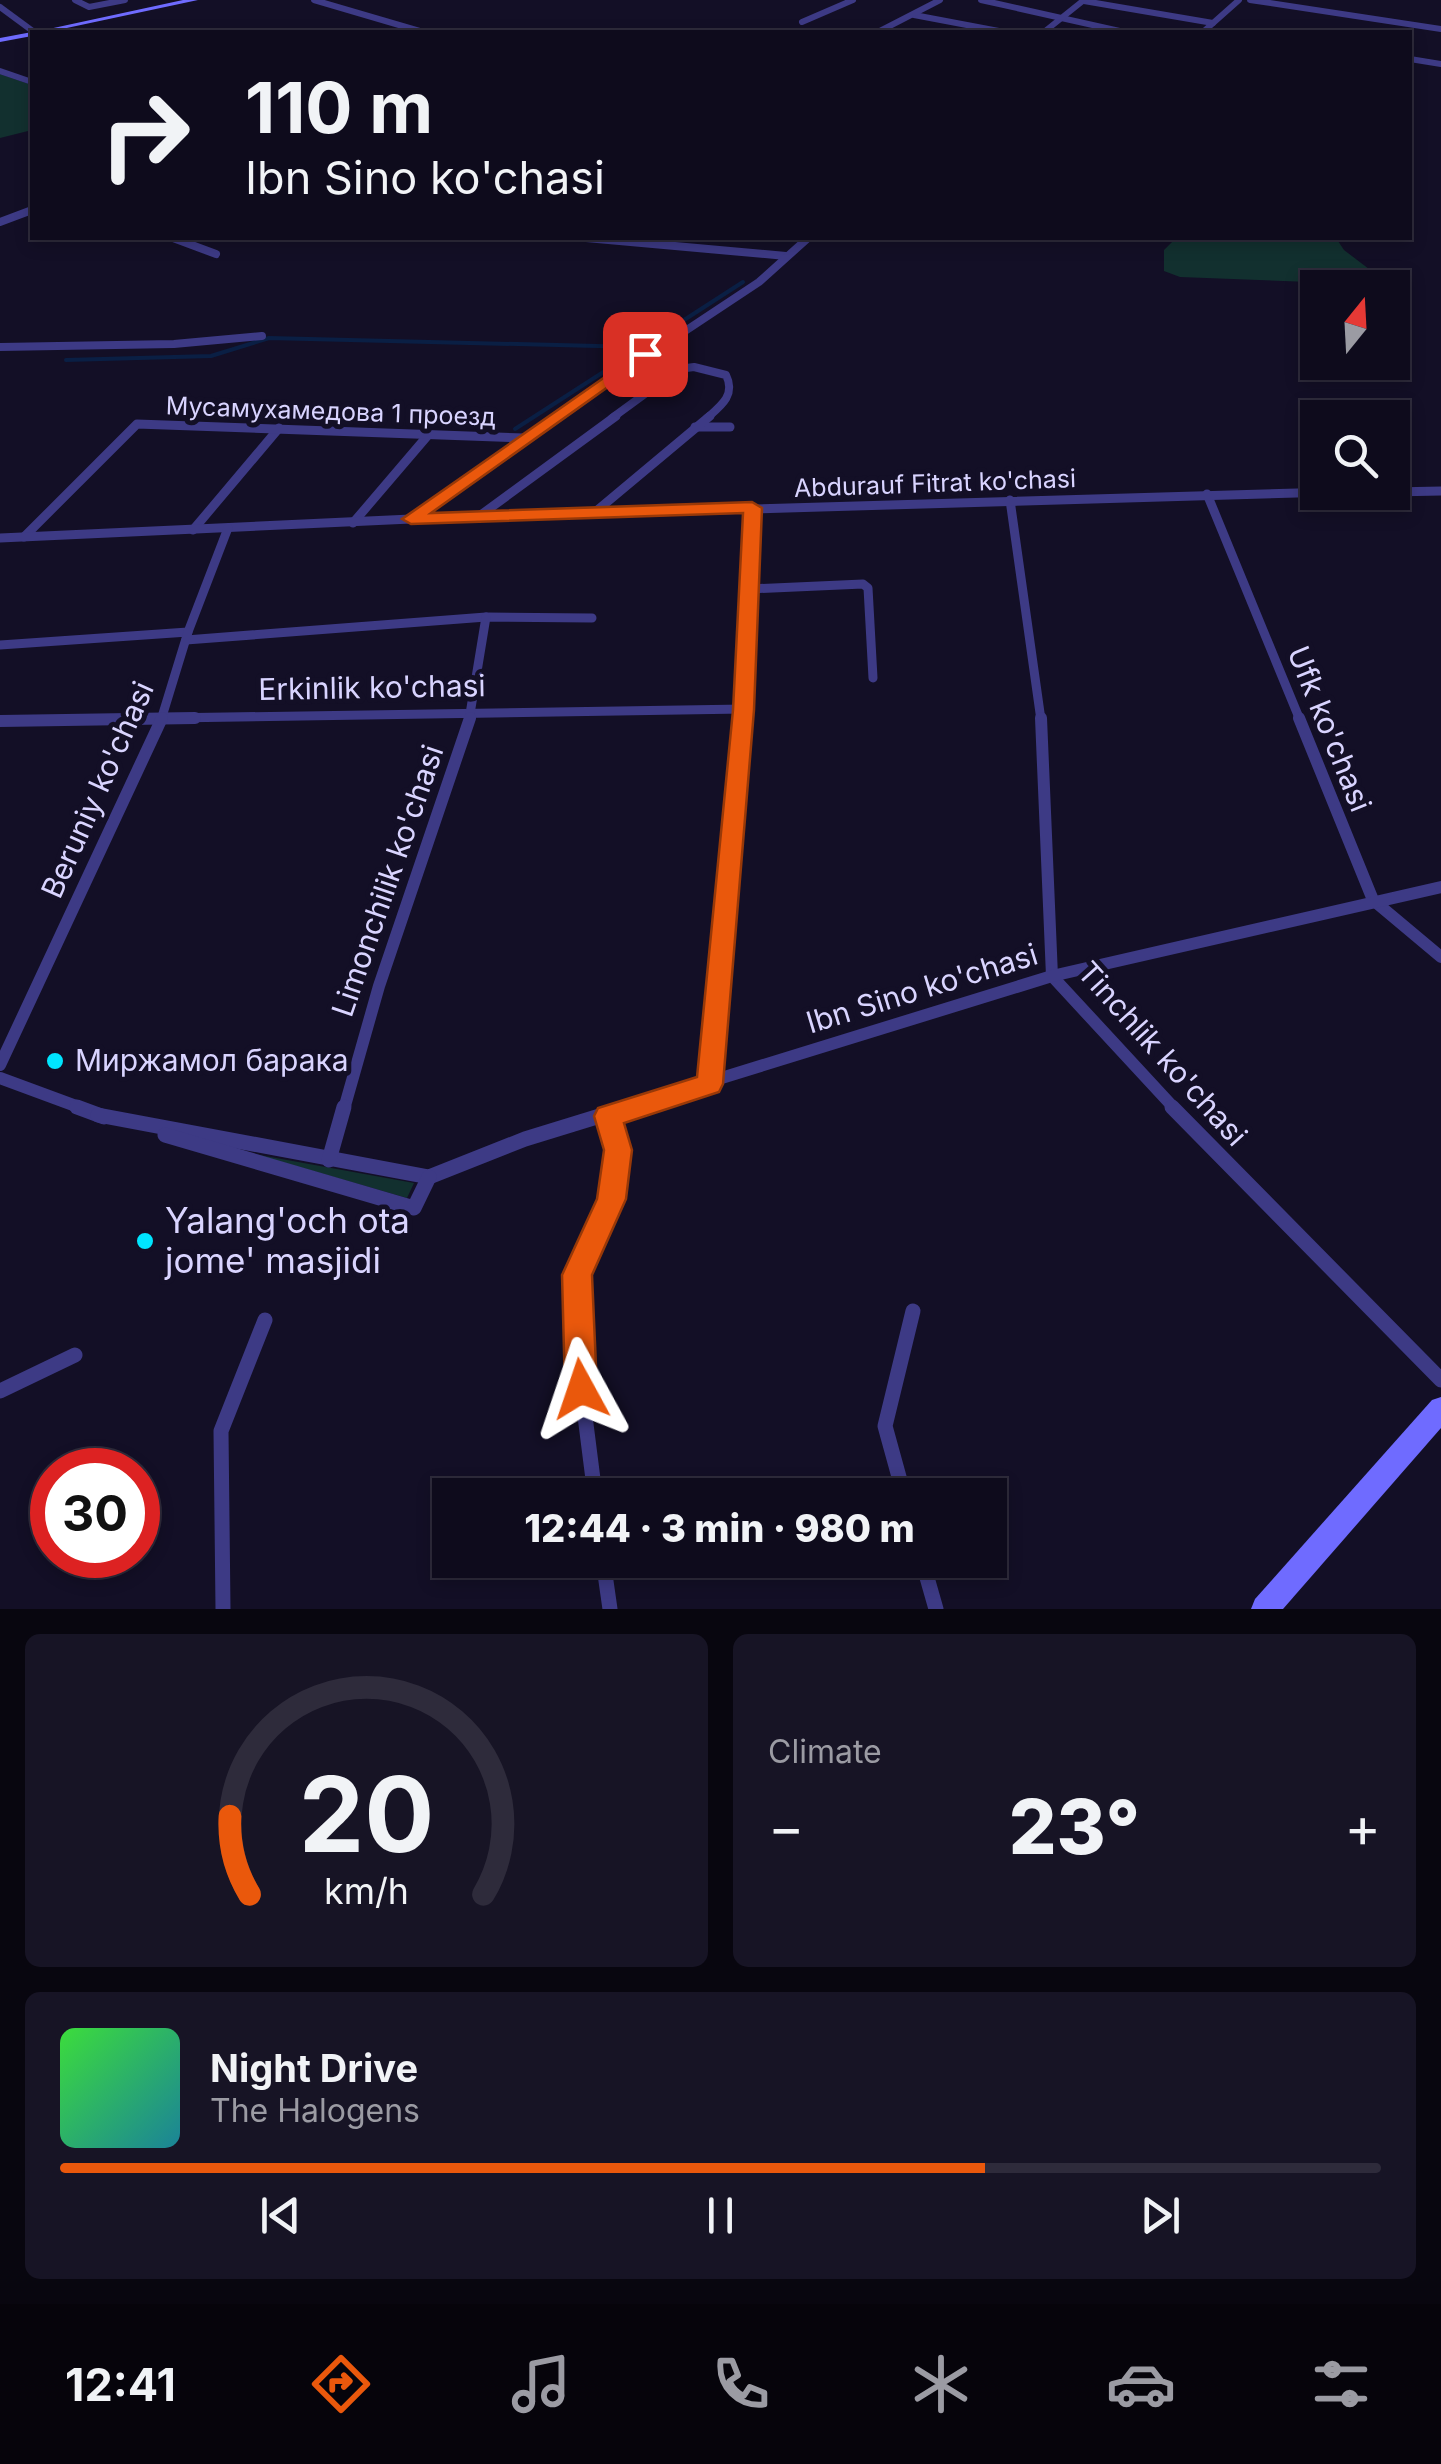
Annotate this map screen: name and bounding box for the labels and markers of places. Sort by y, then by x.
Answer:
pin [603,312,688,397]
place label: Миржамол барака [75,1042,349,1078]
marker: Миржамол барака [44,1050,66,1072]
place label: Yalang'och ota jome' masjidi [164,1199,410,1281]
marker: Yalang'och ota jome' masjidi [134,1230,156,1252]

